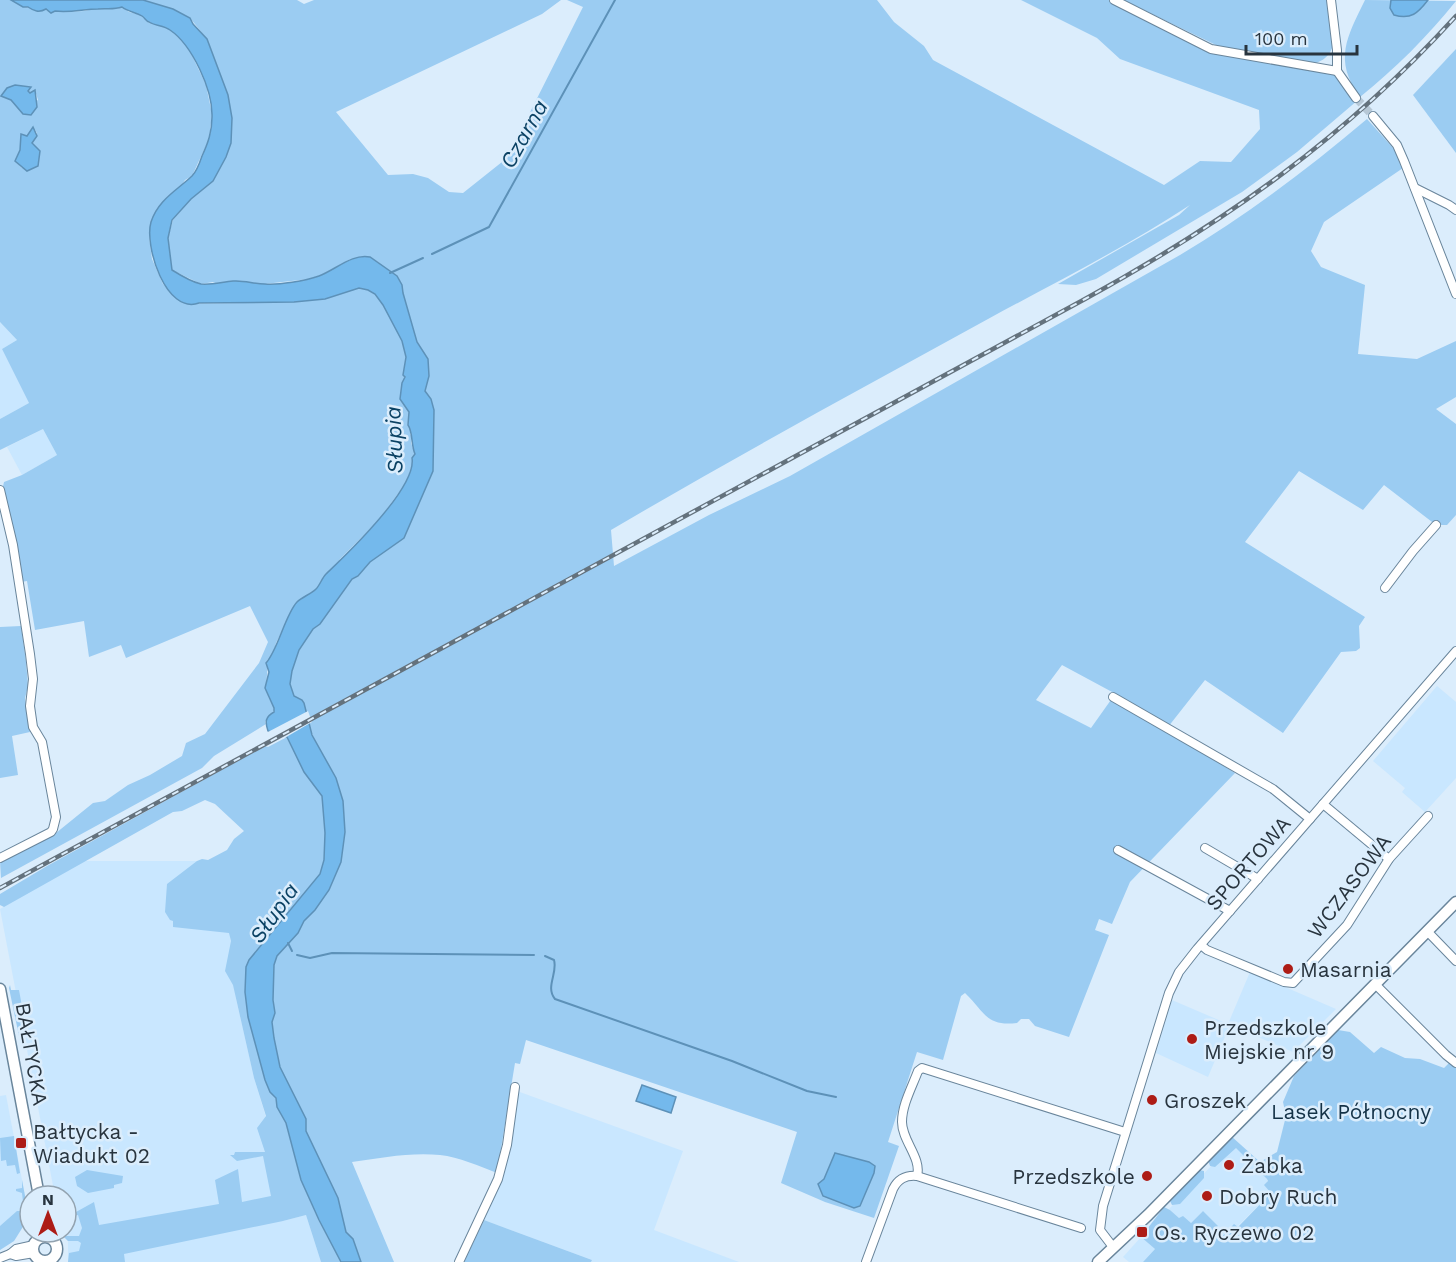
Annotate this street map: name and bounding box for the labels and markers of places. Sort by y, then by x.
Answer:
place label: Masarnia [1300,957,1392,982]
marker: Masarnia [1281,962,1295,976]
place label: Przedszkole Miejskie nr 9 [1204,1015,1334,1064]
marker: Przedszkole Miejskie nr 9 [1185,1032,1199,1046]
place label: Groszek [1164,1088,1246,1113]
marker: Groszek [1145,1093,1159,1107]
place label: Bałtycka - Wiadukt 02 [33,1119,150,1168]
marker: Bałtycka - Wiadukt 02 [14,1136,28,1150]
place label: Żabka [1241,1153,1303,1178]
marker: Żabka [1222,1158,1236,1172]
place label: Przedszkole [1012,1164,1135,1189]
marker: Przedszkole [1140,1169,1154,1183]
place label: Dobry Ruch [1219,1184,1337,1209]
marker: Dobry Ruch [1200,1189,1214,1203]
place label: Os. Ryczewo 02 [1154,1220,1315,1245]
marker: Os. Ryczewo 02 [1135,1225,1149,1239]

